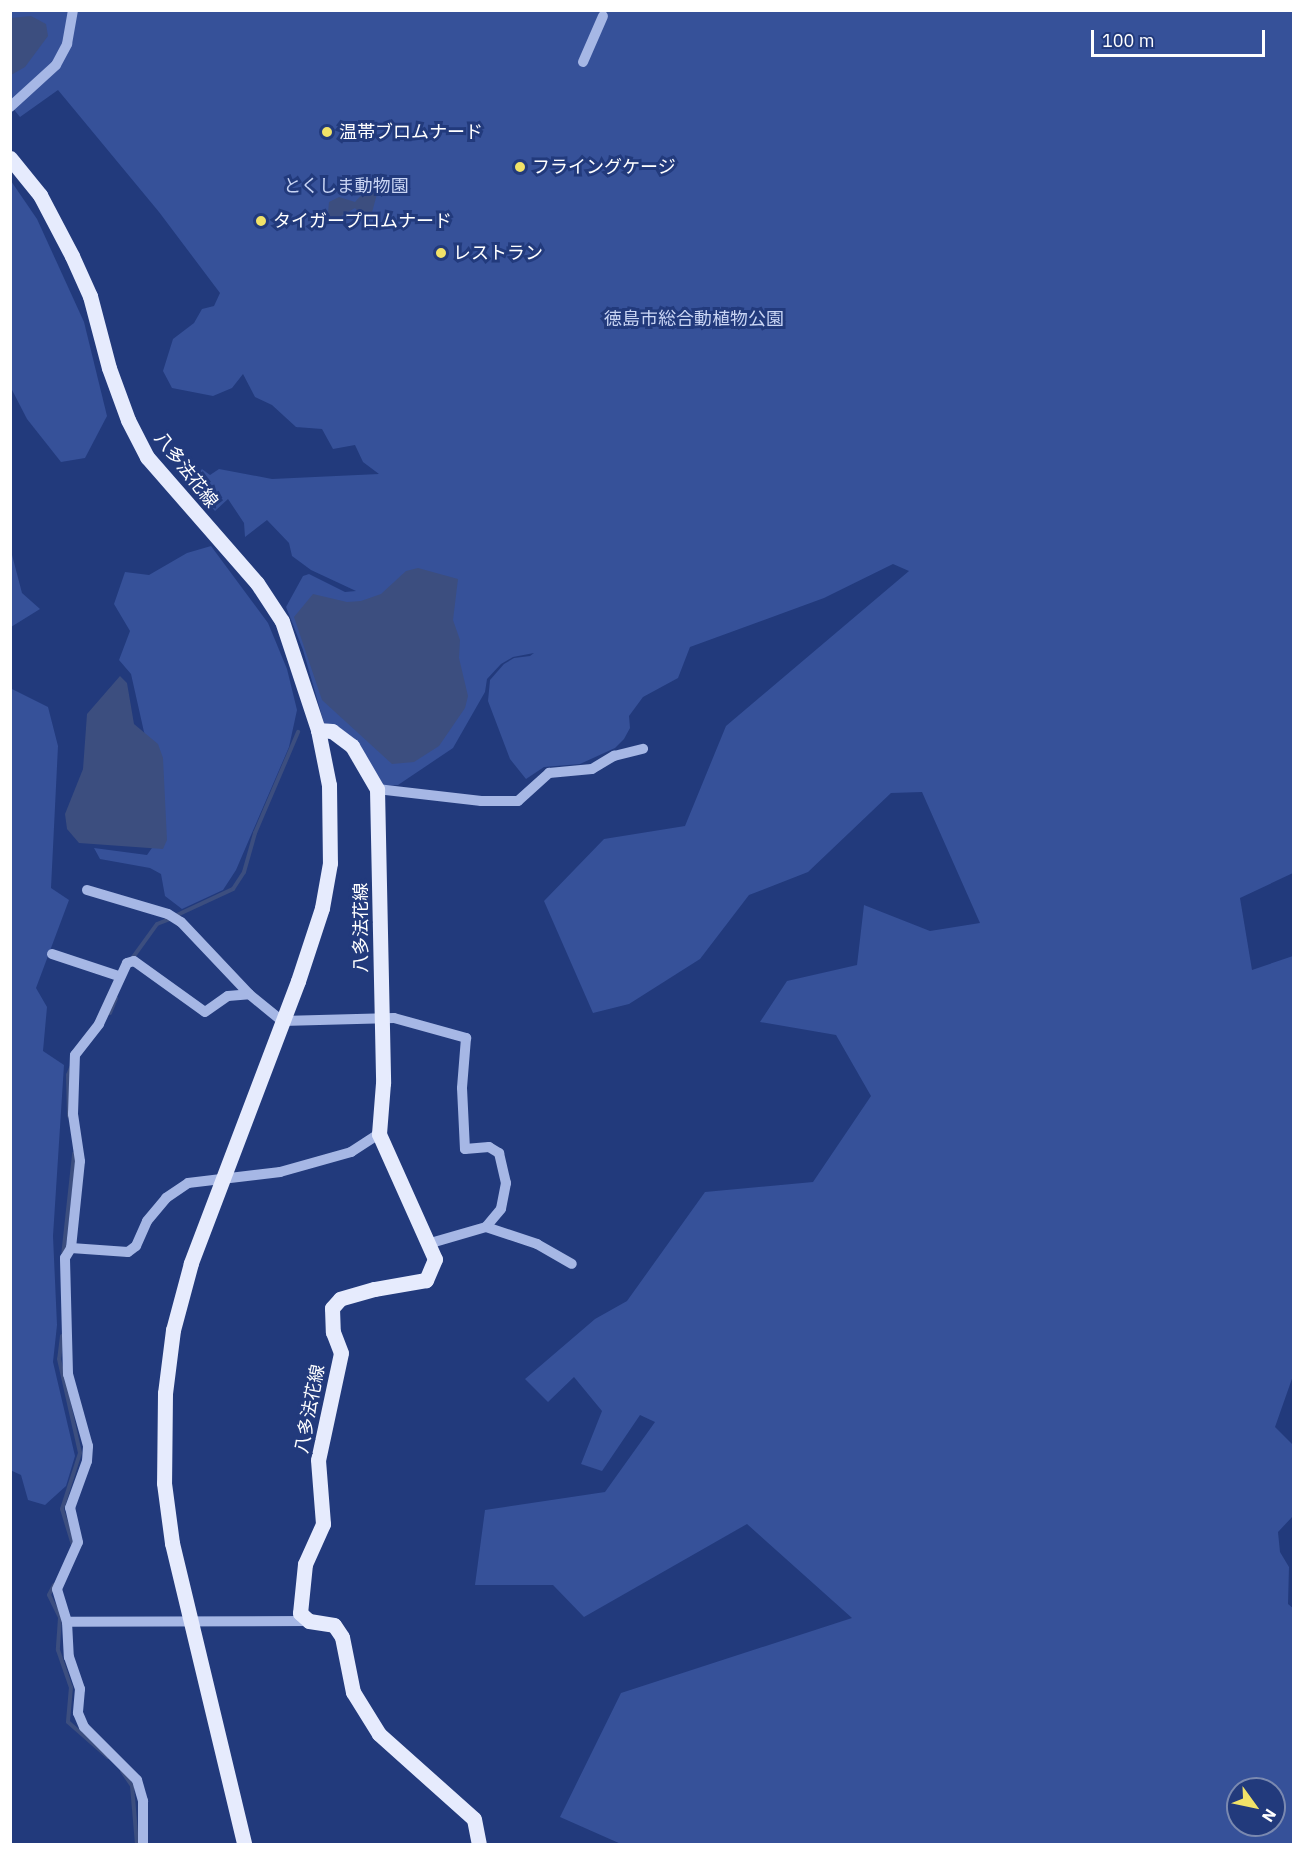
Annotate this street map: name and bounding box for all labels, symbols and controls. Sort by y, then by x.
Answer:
scale bar [1094,18,1268,56]
text: 100 m [1102,29,1154,52]
place label: 温帯ブロムナード [339,121,483,143]
marker: 温帯ブロムナード [320,125,334,139]
place label: フライングケージ [532,156,676,178]
marker: フライングケージ [513,160,527,174]
park label: とくしま動物園 [283,175,409,197]
place label: タイガープロムナード [273,210,453,232]
marker: タイガープロムナード [254,214,268,228]
place label: レストラン [453,242,543,264]
marker: レストラン [434,246,448,260]
park label: 徳島市総合動植物公園 [604,308,784,330]
street label: 八多法花線 [150,428,222,512]
street label: 八多法花線 [350,883,372,973]
street label: 八多法花線 [291,1363,329,1455]
north arrow [1226,1777,1286,1837]
text: N [1258,1805,1281,1826]

